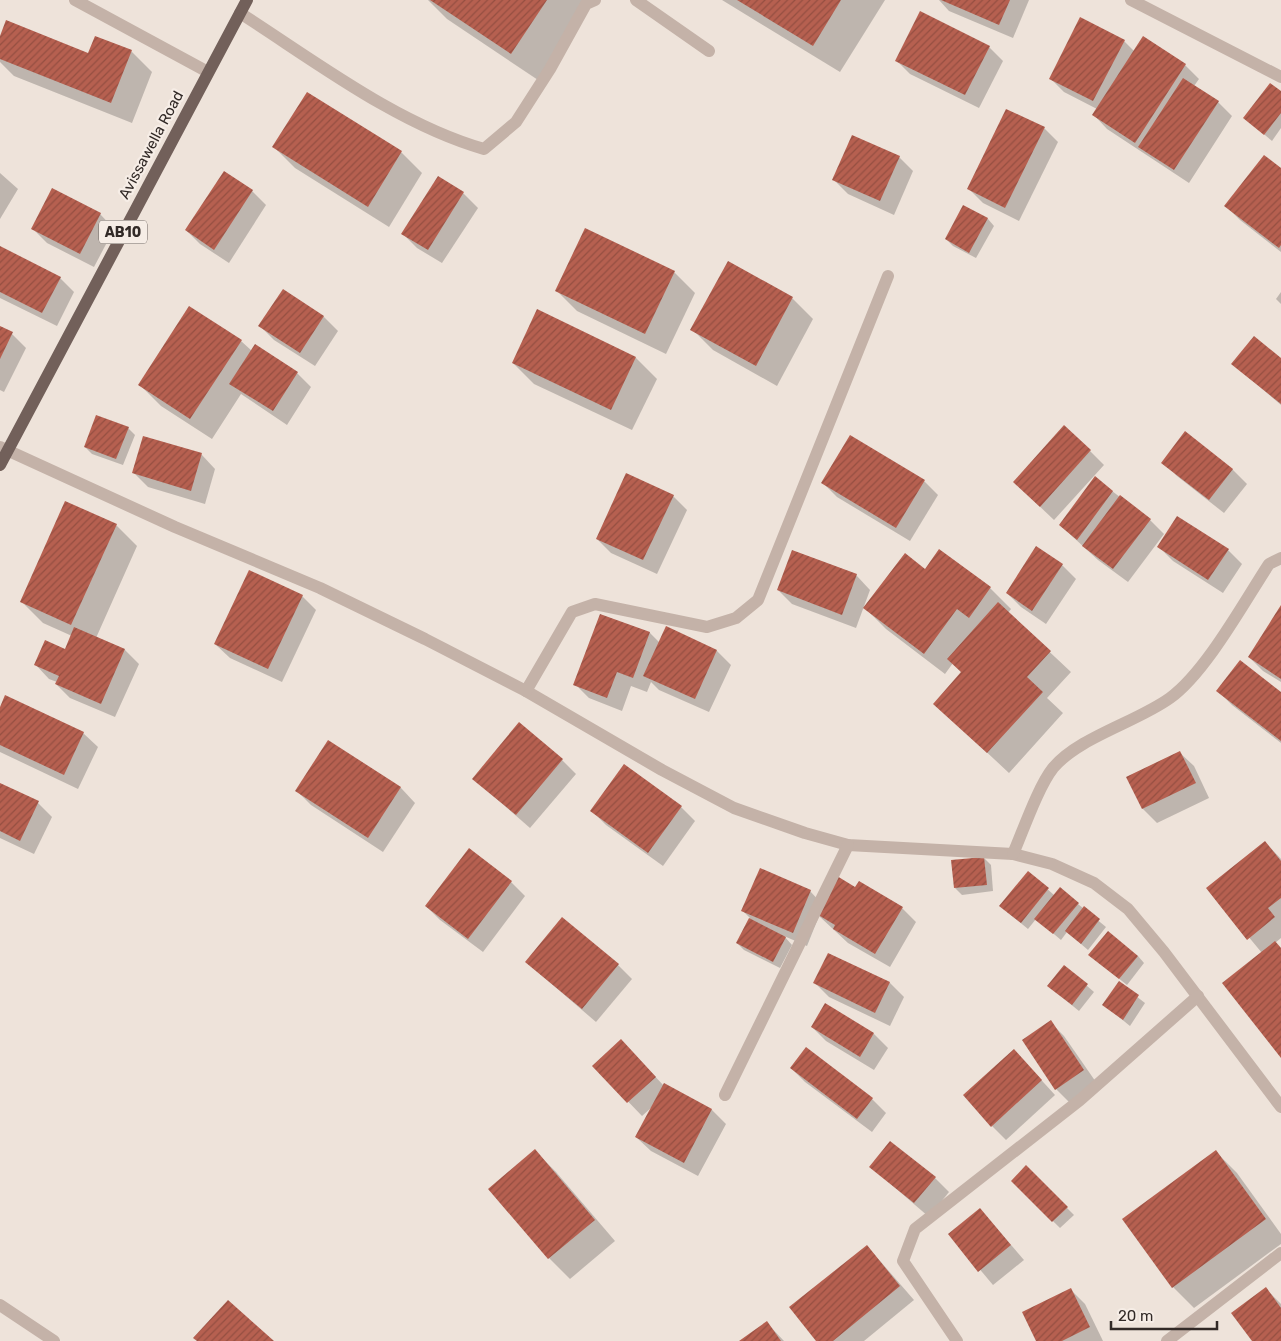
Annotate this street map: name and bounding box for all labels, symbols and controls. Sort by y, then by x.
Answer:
street label: Avissawella Road [115,88,187,202]
road number: AB10 [99,220,147,243]
scale bar [1111,1298,1217,1330]
text: 20 m [1118,1307,1153,1325]

